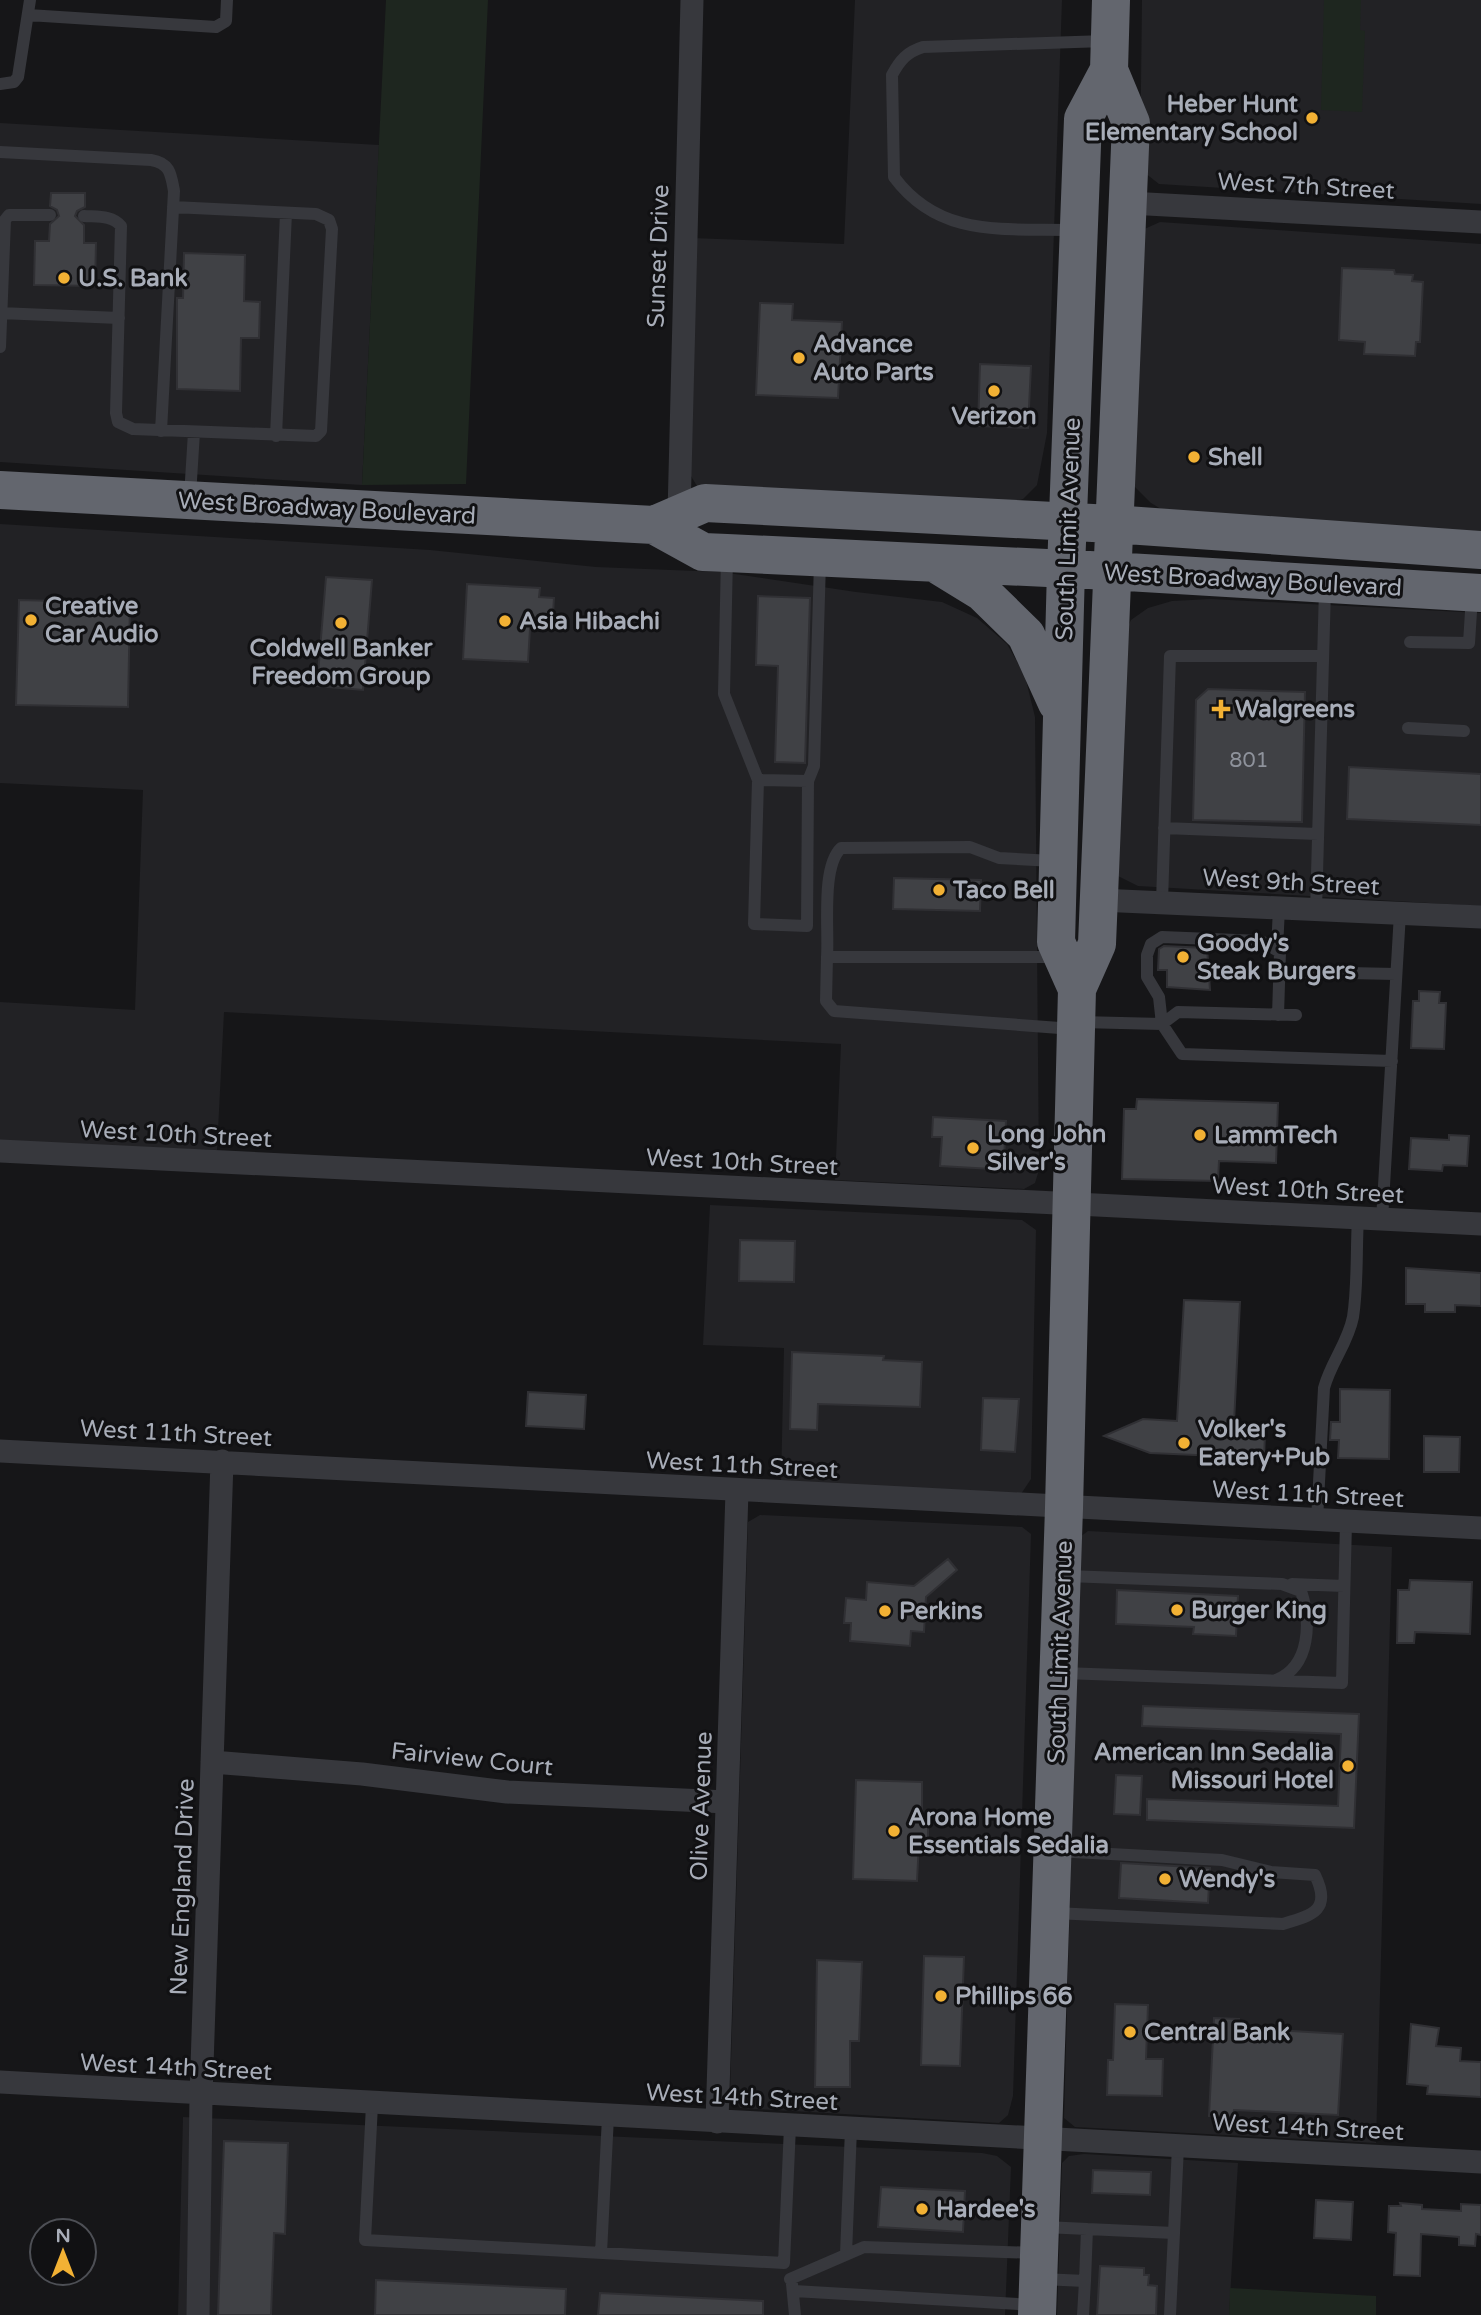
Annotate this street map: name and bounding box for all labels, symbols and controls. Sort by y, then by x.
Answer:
place label: Heber Hunt Elementary School [1085,90,1299,147]
marker: Heber Hunt Elementary School [1304,110,1320,126]
street label: West 7th Street [1217,167,1395,206]
street label: Sunset Drive [642,184,675,328]
place label: U.S. Bank [78,264,188,293]
marker: U.S. Bank [56,270,72,286]
place label: Advance Auto Parts [813,330,934,387]
marker: Advance Auto Parts [791,350,807,366]
marker: Verizon [986,383,1002,399]
place label: Verizon [951,402,1037,431]
street label: South Limit Avenue [1050,417,1087,641]
place label: Shell [1208,443,1263,472]
marker: Shell [1186,449,1202,465]
street label: West Broadway Boulevard [177,486,477,531]
street label: West Broadway Boulevard [1103,558,1403,603]
place label: Creative Car Audio [45,592,159,649]
place label: Asia Hibachi [519,607,660,636]
marker: Creative Car Audio [23,612,39,628]
marker: Asia Hibachi [497,613,513,629]
marker: Coldwell Banker Freedom Group [333,615,349,631]
place label: Coldwell Banker Freedom Group [250,634,433,691]
place label: Walgreens [1235,695,1355,724]
marker: Walgreens [1213,701,1229,717]
house number: 801 [1229,748,1269,773]
street label: West 9th Street [1202,863,1380,902]
place label: Taco Bell [952,876,1055,905]
marker: Taco Bell [931,882,947,898]
place label: Goody's Steak Burgers [1197,929,1356,986]
marker: Goody's Steak Burgers [1175,949,1191,965]
street label: West 10th Street [79,1115,273,1154]
place label: Long John Silver's [987,1120,1106,1177]
place label: LammTech [1214,1121,1338,1150]
marker: LammTech [1192,1127,1208,1143]
marker: Long John Silver's [965,1140,981,1156]
street label: West 10th Street [645,1143,839,1182]
street label: West 10th Street [1211,1171,1405,1210]
street label: West 11th Street [79,1414,273,1453]
place label: Volker's Eatery+Pub [1198,1415,1330,1472]
marker: Volker's Eatery+Pub [1176,1435,1192,1451]
street label: West 11th Street [645,1446,839,1485]
street label: West 11th Street [1211,1475,1405,1514]
street label: South Limit Avenue [1042,1540,1079,1764]
place label: Burger King [1191,1596,1327,1625]
place label: Perkins [899,1597,983,1626]
marker: Burger King [1169,1602,1185,1618]
marker: Perkins [877,1603,893,1619]
street label: Olive Avenue [684,1731,719,1881]
street label: Fairview Court [390,1737,554,1782]
place label: American Inn Sedalia Missouri Hotel [1094,1738,1334,1795]
marker: American Inn Sedalia Missouri Hotel [1340,1758,1356,1774]
street label: New England Drive [164,1778,201,1996]
place label: Arona Home Essentials Sedalia [908,1803,1109,1860]
marker: Arona Home Essentials Sedalia [886,1823,902,1839]
place label: Wendy's [1179,1865,1275,1894]
marker: Wendy's [1157,1871,1173,1887]
place label: Phillips 66 [955,1982,1073,2011]
marker: Phillips 66 [933,1988,949,2004]
place label: Central Bank [1144,2018,1290,2047]
marker: Central Bank [1122,2024,1138,2040]
street label: West 14th Street [79,2048,273,2087]
street label: West 14th Street [645,2078,839,2117]
street label: West 14th Street [1211,2108,1405,2147]
place label: Hardee's [936,2195,1036,2224]
marker: Hardee's [914,2201,930,2217]
north arrow [28,2217,98,2287]
text: N [55,2225,71,2247]

